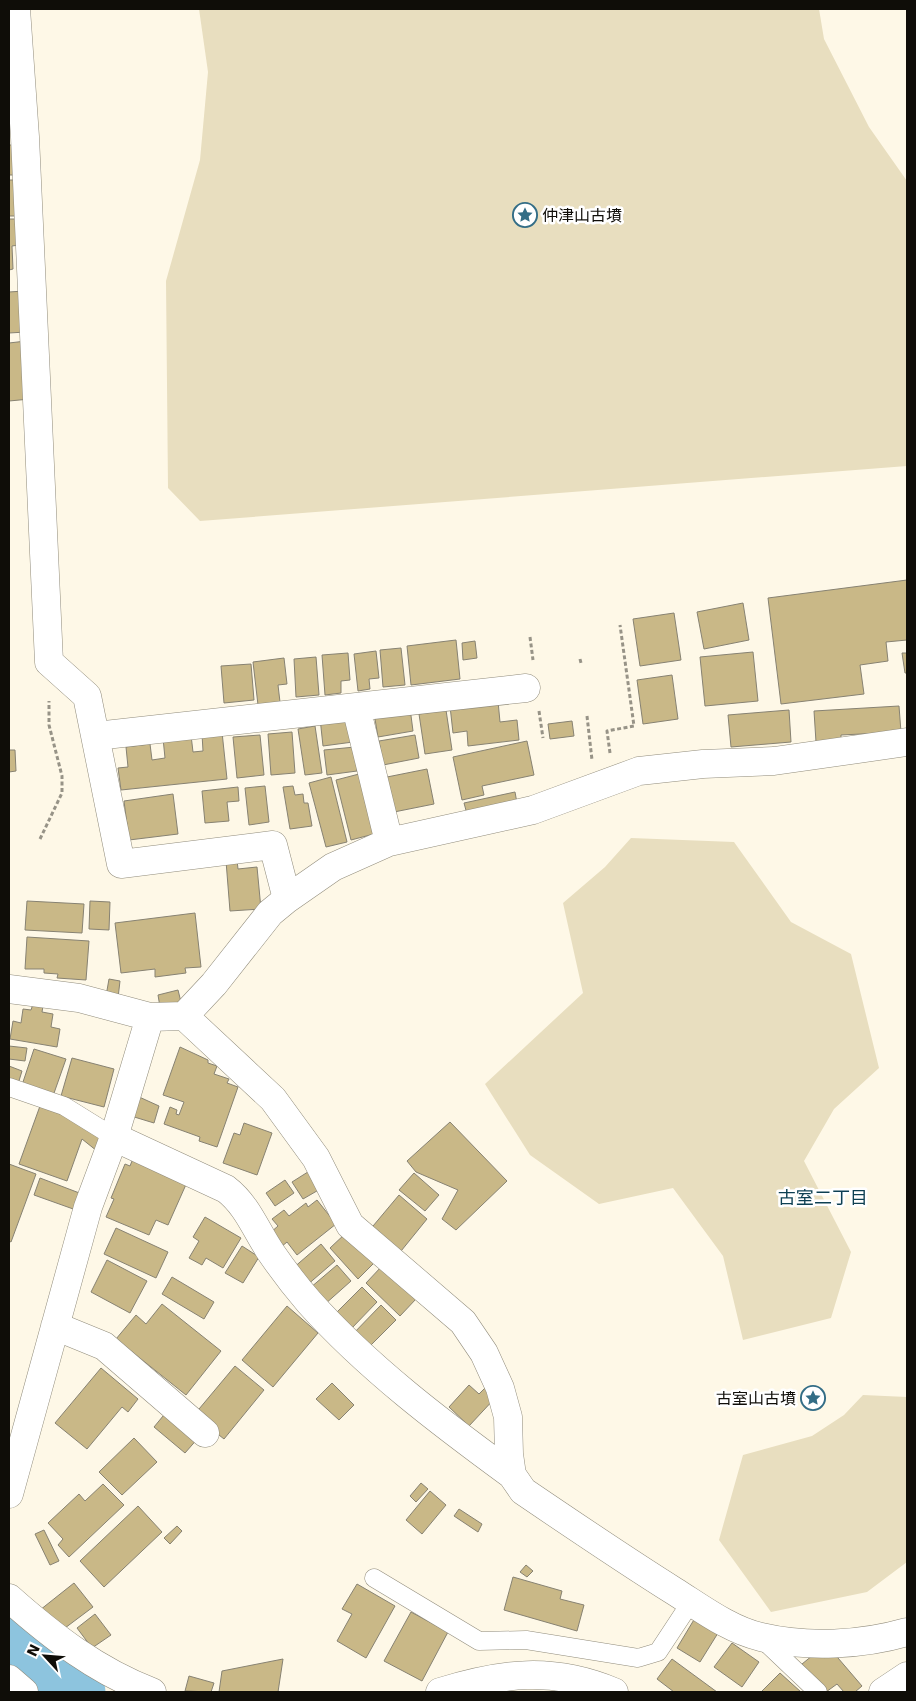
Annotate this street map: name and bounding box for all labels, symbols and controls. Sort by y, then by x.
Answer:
place icon: 仲津山古墳 [512,202,538,228]
place label: 仲津山古墳 [542,206,622,225]
district label: 古室二丁目 [778,1187,868,1208]
place icon: 古室山古墳 [800,1385,826,1411]
place label: 古室山古墳 [716,1389,796,1408]
north arrow [20,1631,70,1681]
text: N [24,1642,43,1659]

